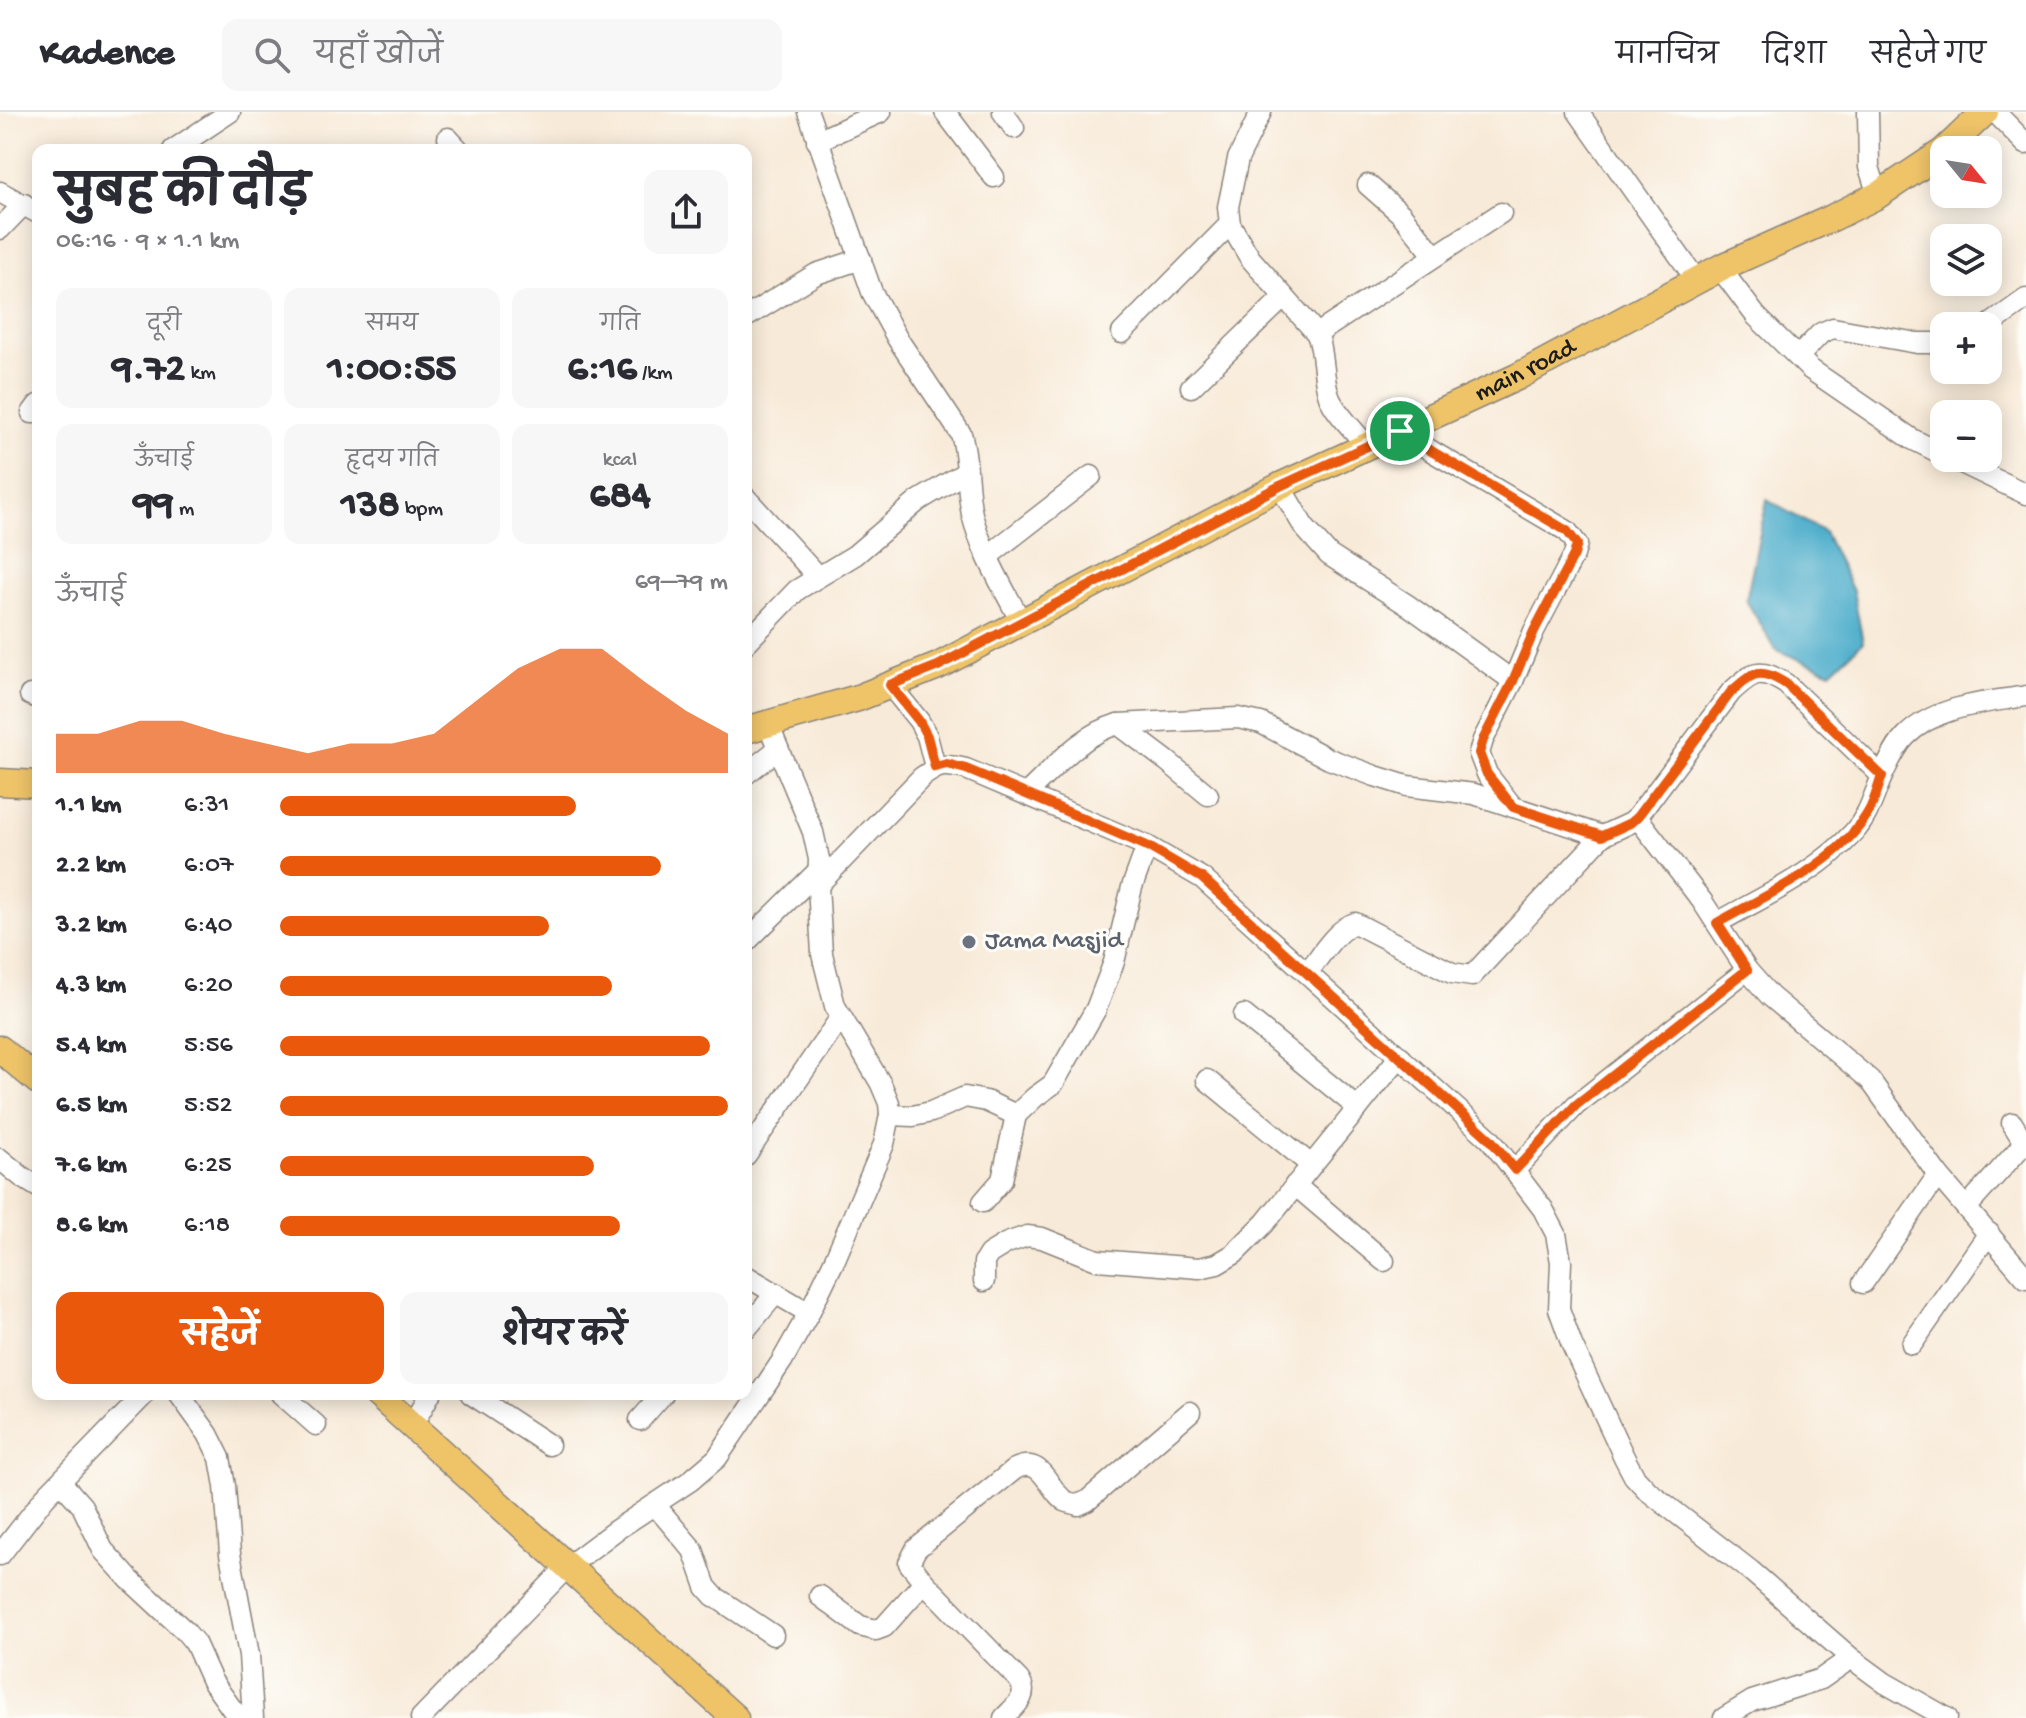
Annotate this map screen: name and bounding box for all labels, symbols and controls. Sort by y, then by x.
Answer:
search box [222,19,782,91]
text: Kadence [40,33,174,77]
icon: search [250,33,294,77]
text: यहाँ खोजें [314,40,443,75]
text: मानचित्र [1616,41,1719,74]
text: दिशा [1763,41,1826,74]
text: सहेजे गए [1870,41,1986,74]
north arrow [1930,136,2002,208]
map controls [1930,136,2002,472]
button: share [644,170,728,254]
text: सुबह की दौड़ [56,171,310,223]
button: layers [1930,224,2002,296]
text: 06:16 · 9 × 1.1 km [56,227,240,258]
button: + [1930,312,2002,384]
text: दूरी [147,313,181,339]
text: समय [366,313,418,339]
text: गति [600,313,640,339]
street label: main road [1470,332,1583,410]
text: 9.72 [112,347,185,394]
text: 1:00:55 [328,347,456,394]
text: 6:16 [567,347,637,394]
text: km [185,361,216,387]
text: /km [637,361,673,387]
pin [1366,397,1434,465]
button: − [1930,400,2002,472]
icon: arrive [1378,409,1422,453]
text: kcal [603,448,637,474]
text: ऊँचाई [134,449,194,475]
text: हृदय गति [346,449,439,475]
text: 684 [589,474,651,521]
text: 99 [134,483,174,530]
text: 138 [341,483,400,530]
text: m [174,497,194,523]
text: bpm [400,497,443,523]
text: 69–79 m [635,568,728,599]
text: ऊँचाई [56,581,126,612]
text: 1.1 km [56,791,121,822]
text: 6:31 [184,791,229,822]
text: 2.2 km [56,851,126,882]
text: 6:07 [184,851,234,882]
text: 3.2 km [56,911,127,942]
text: 6:40 [184,911,232,942]
place label: Jama Masjid [985,927,1125,958]
marker: Jama Masjid [960,933,978,951]
text: 4.3 km [56,971,126,1002]
text: 6:20 [184,971,233,1002]
text: 5.4 km [56,1031,126,1062]
text: 5:56 [184,1031,233,1062]
text: 6.5 km [56,1091,127,1122]
text: 5:52 [184,1091,232,1122]
text: 7.6 km [56,1151,127,1182]
text: 6:25 [184,1151,232,1182]
text: 8.6 km [56,1211,128,1242]
text: 6:18 [184,1211,230,1242]
button: सहेजें [56,1292,384,1384]
button: शेयर करें [400,1292,728,1384]

